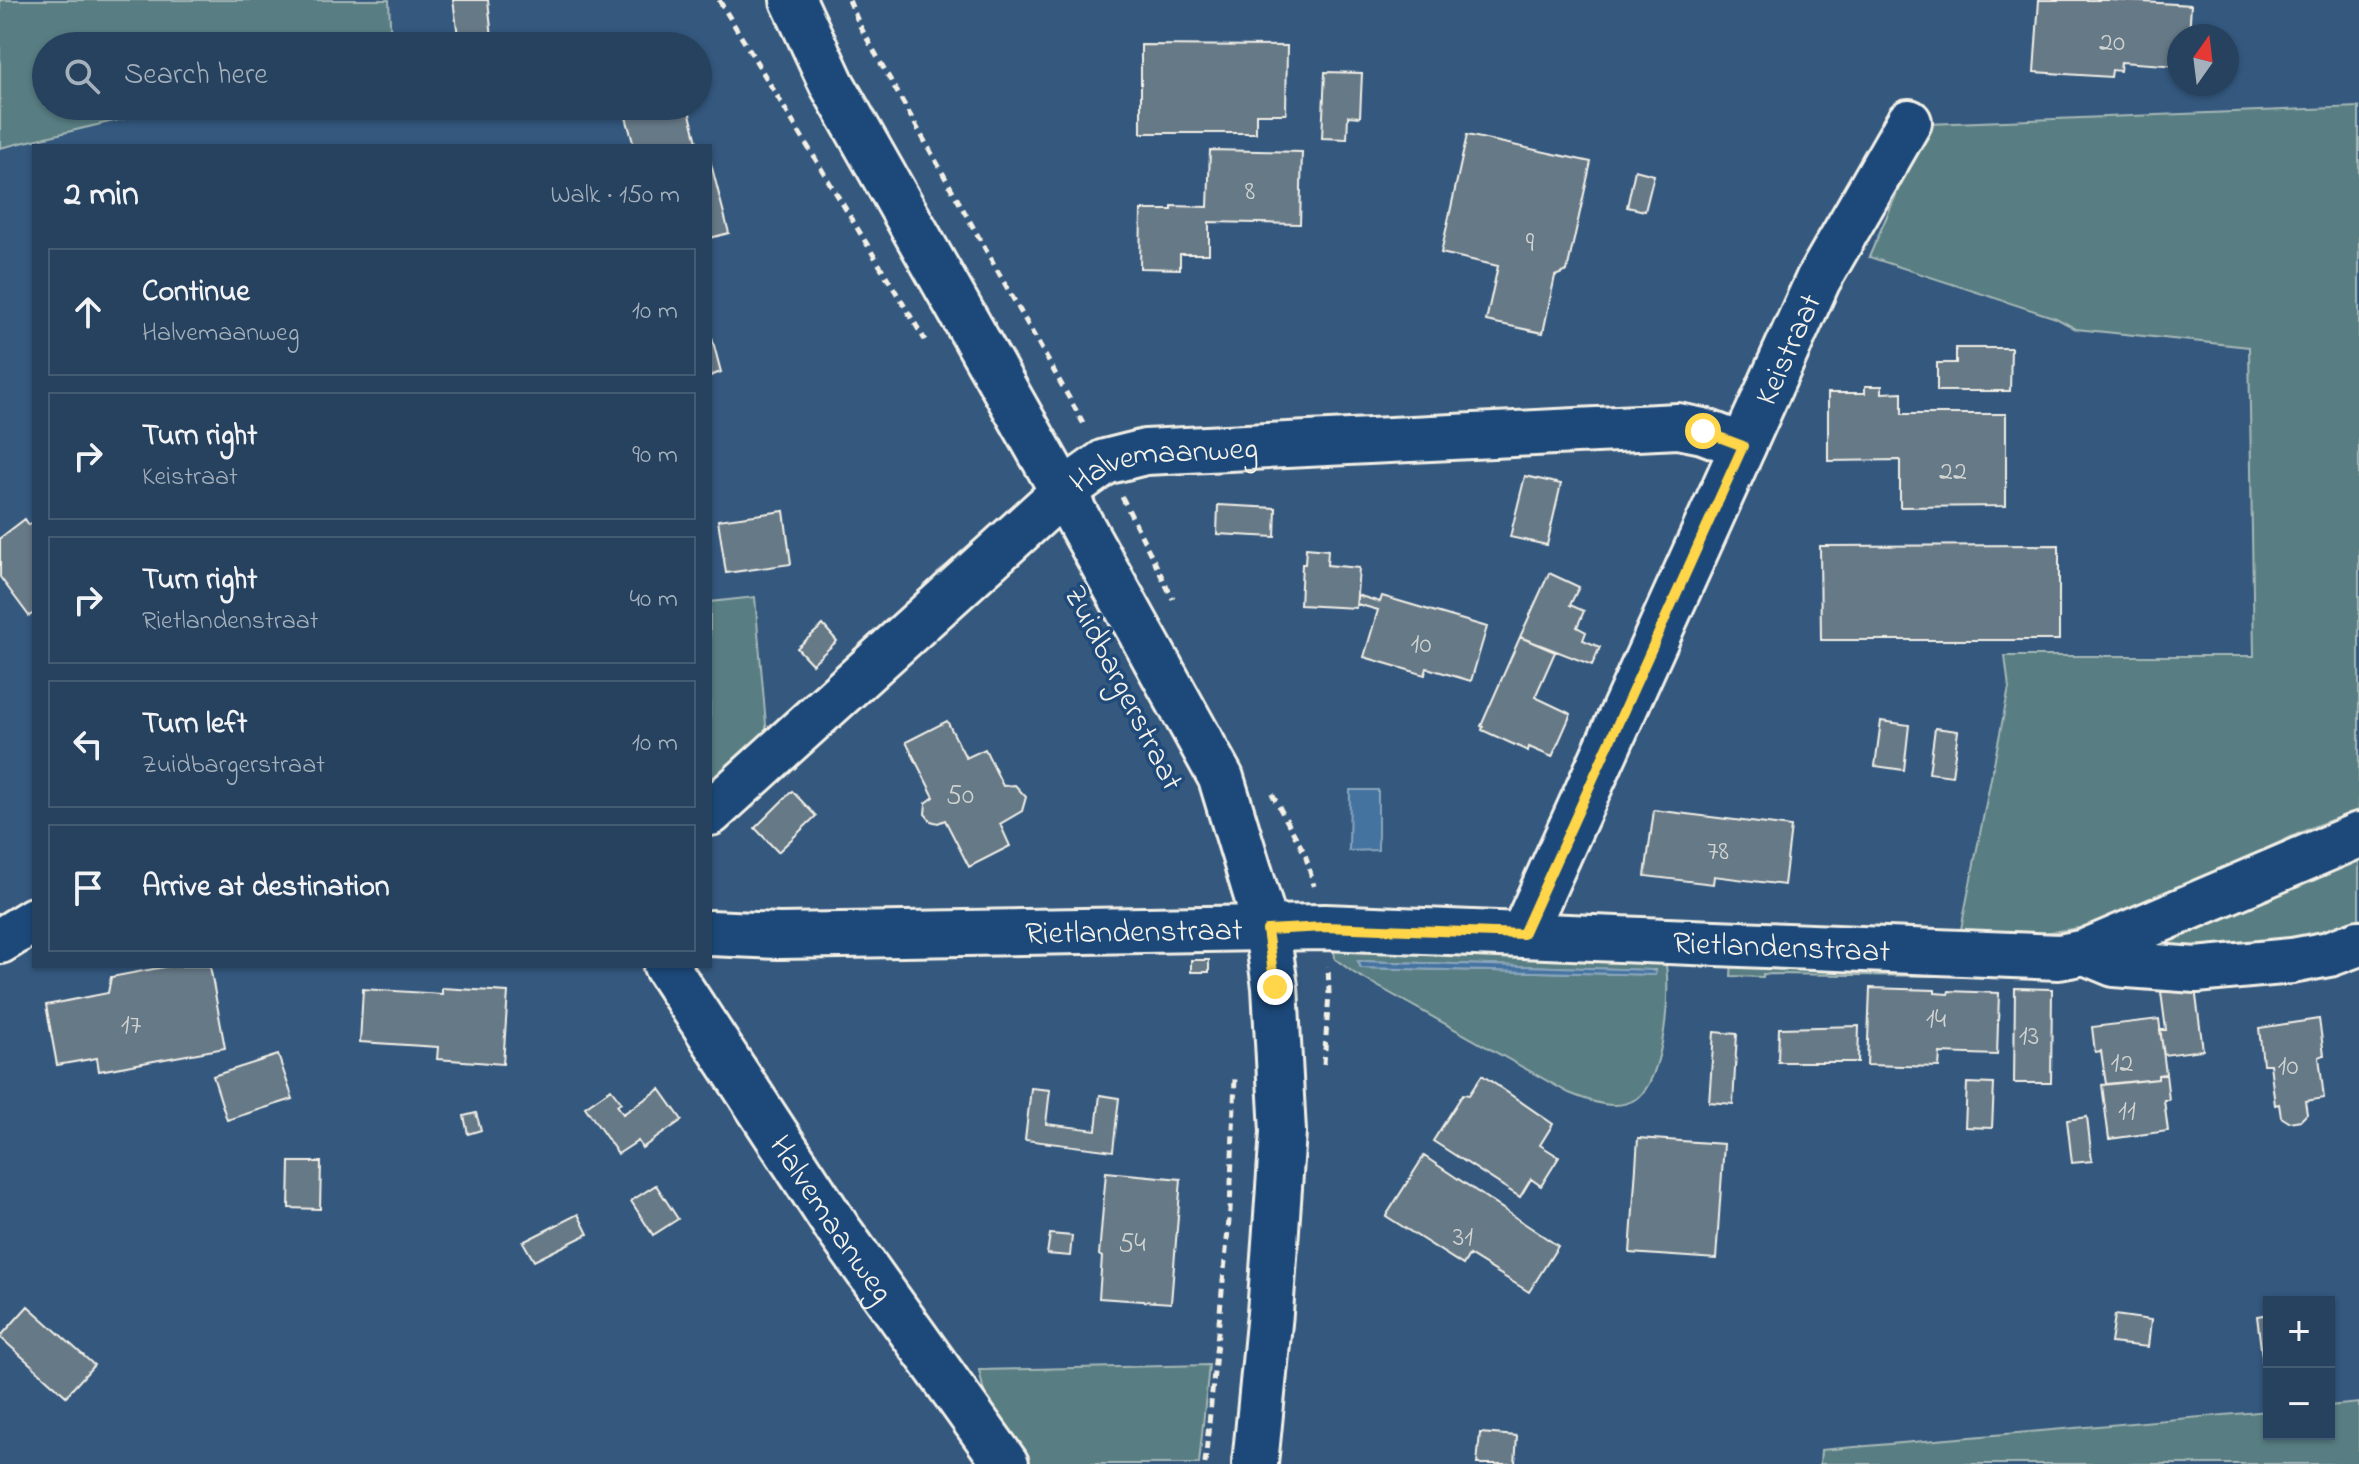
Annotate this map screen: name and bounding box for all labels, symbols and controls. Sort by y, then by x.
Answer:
house number: 20 [2099,23,2125,64]
north arrow [2167,24,2239,96]
search box [32,32,712,120]
icon: search [60,54,104,98]
text: Search here [124,54,268,98]
text: 2 min [64,171,139,221]
house number: 8 [1245,172,1255,213]
text: Walk · 150 m [550,177,680,215]
house number: 9 [1526,224,1535,265]
text: Continue [142,271,250,315]
street label: Keistraat [1744,287,1836,414]
icon: ahead [66,290,110,334]
text: 10 m [632,293,678,331]
text: Halvemaanweg [142,315,299,353]
route start [1685,413,1721,449]
text: Turn right [142,415,257,459]
street label: Halvemaanweg [1061,427,1259,507]
icon: right [66,434,110,478]
text: 90 m [632,437,678,475]
house number: 22 [1939,452,1967,493]
text: Keistraat [142,459,238,497]
text: Turn right [142,559,257,603]
icon: right [66,578,110,622]
street label: Zuidbargerstraat [1050,578,1194,800]
text: 40 m [629,581,678,619]
text: Rietlandenstraat [142,603,319,641]
house number: 10 [1410,625,1432,666]
text: Turn left [142,703,247,747]
icon: left [66,722,110,766]
text: 10 m [632,725,678,763]
text: Zuidbargerstraat [142,747,325,785]
house number: 50 [946,776,974,817]
house number: 78 [1707,832,1729,873]
icon: arrive [66,866,110,910]
text: Arrive at destination [142,866,390,910]
street label: Rietlandenstraat [1025,908,1243,959]
street label: Rietlandenstraat [1672,921,1891,977]
route end [1257,969,1293,1005]
house number: 14 [1926,1000,1947,1041]
house number: 17 [121,1006,142,1047]
house number: 13 [2019,1017,2039,1058]
house number: 12 [2111,1044,2133,1085]
house number: 10 [2277,1047,2299,1088]
house number: 11 [2118,1092,2136,1133]
street label: Halvemaanweg [756,1127,904,1314]
house number: 31 [1453,1218,1473,1259]
house number: 54 [1118,1224,1146,1265]
map controls [2263,1296,2335,1440]
button: + [2263,1296,2335,1368]
button: − [2263,1368,2335,1440]

